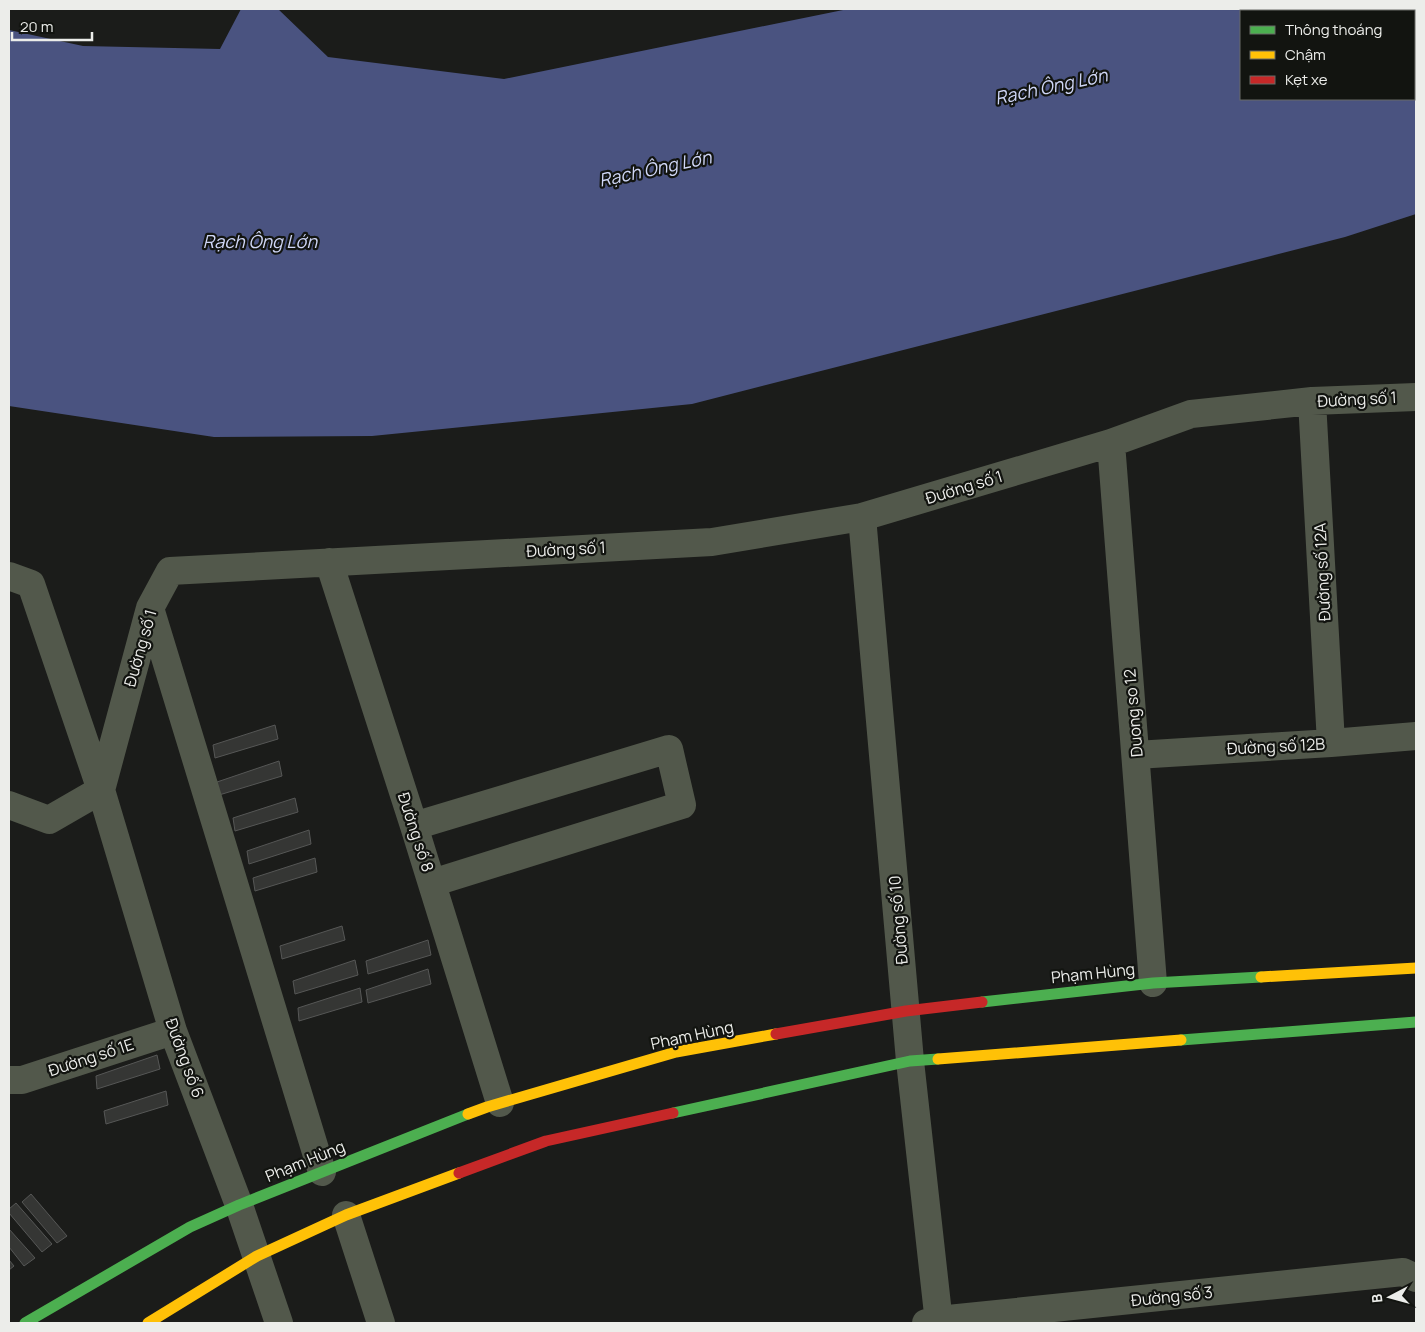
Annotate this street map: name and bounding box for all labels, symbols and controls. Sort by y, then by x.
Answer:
scale bar [12,10,92,42]
legend [1240,10,1415,100]
text: 20 m [20,16,53,37]
text: Thông thoáng [1285,19,1382,40]
text: Chậm [1285,44,1326,65]
water label: Rạch Ông Lớn [993,62,1111,110]
text: Kẹt xe [1285,69,1328,90]
water label: Rạch Ông Lớn [597,144,715,192]
water label: Rạch Ông Lớn [203,229,319,253]
street label: Đường số 1 [1317,386,1397,412]
street label: Đường số 1 [923,465,1005,509]
street label: Đường số 12A [1308,522,1336,622]
street label: Đường số 1 [526,536,606,562]
street label: Đường số 1 [118,607,162,689]
street label: Duong so 12 [1118,668,1148,758]
street label: Đường số 12B [1226,732,1326,760]
street label: Đường số 8 [393,789,439,875]
street label: Đường số 10 [883,875,913,965]
street label: Phạm Hùng [1050,958,1136,988]
street label: Đường số 6 [160,1015,210,1101]
street label: Phạm Hùng [649,1015,735,1055]
street label: Đường số 1E [46,1033,136,1081]
street label: Phạm Hùng [262,1135,348,1187]
north arrow [1365,1272,1415,1322]
street label: Đường số 3 [1130,1281,1214,1311]
text: B [1367,1293,1386,1304]

